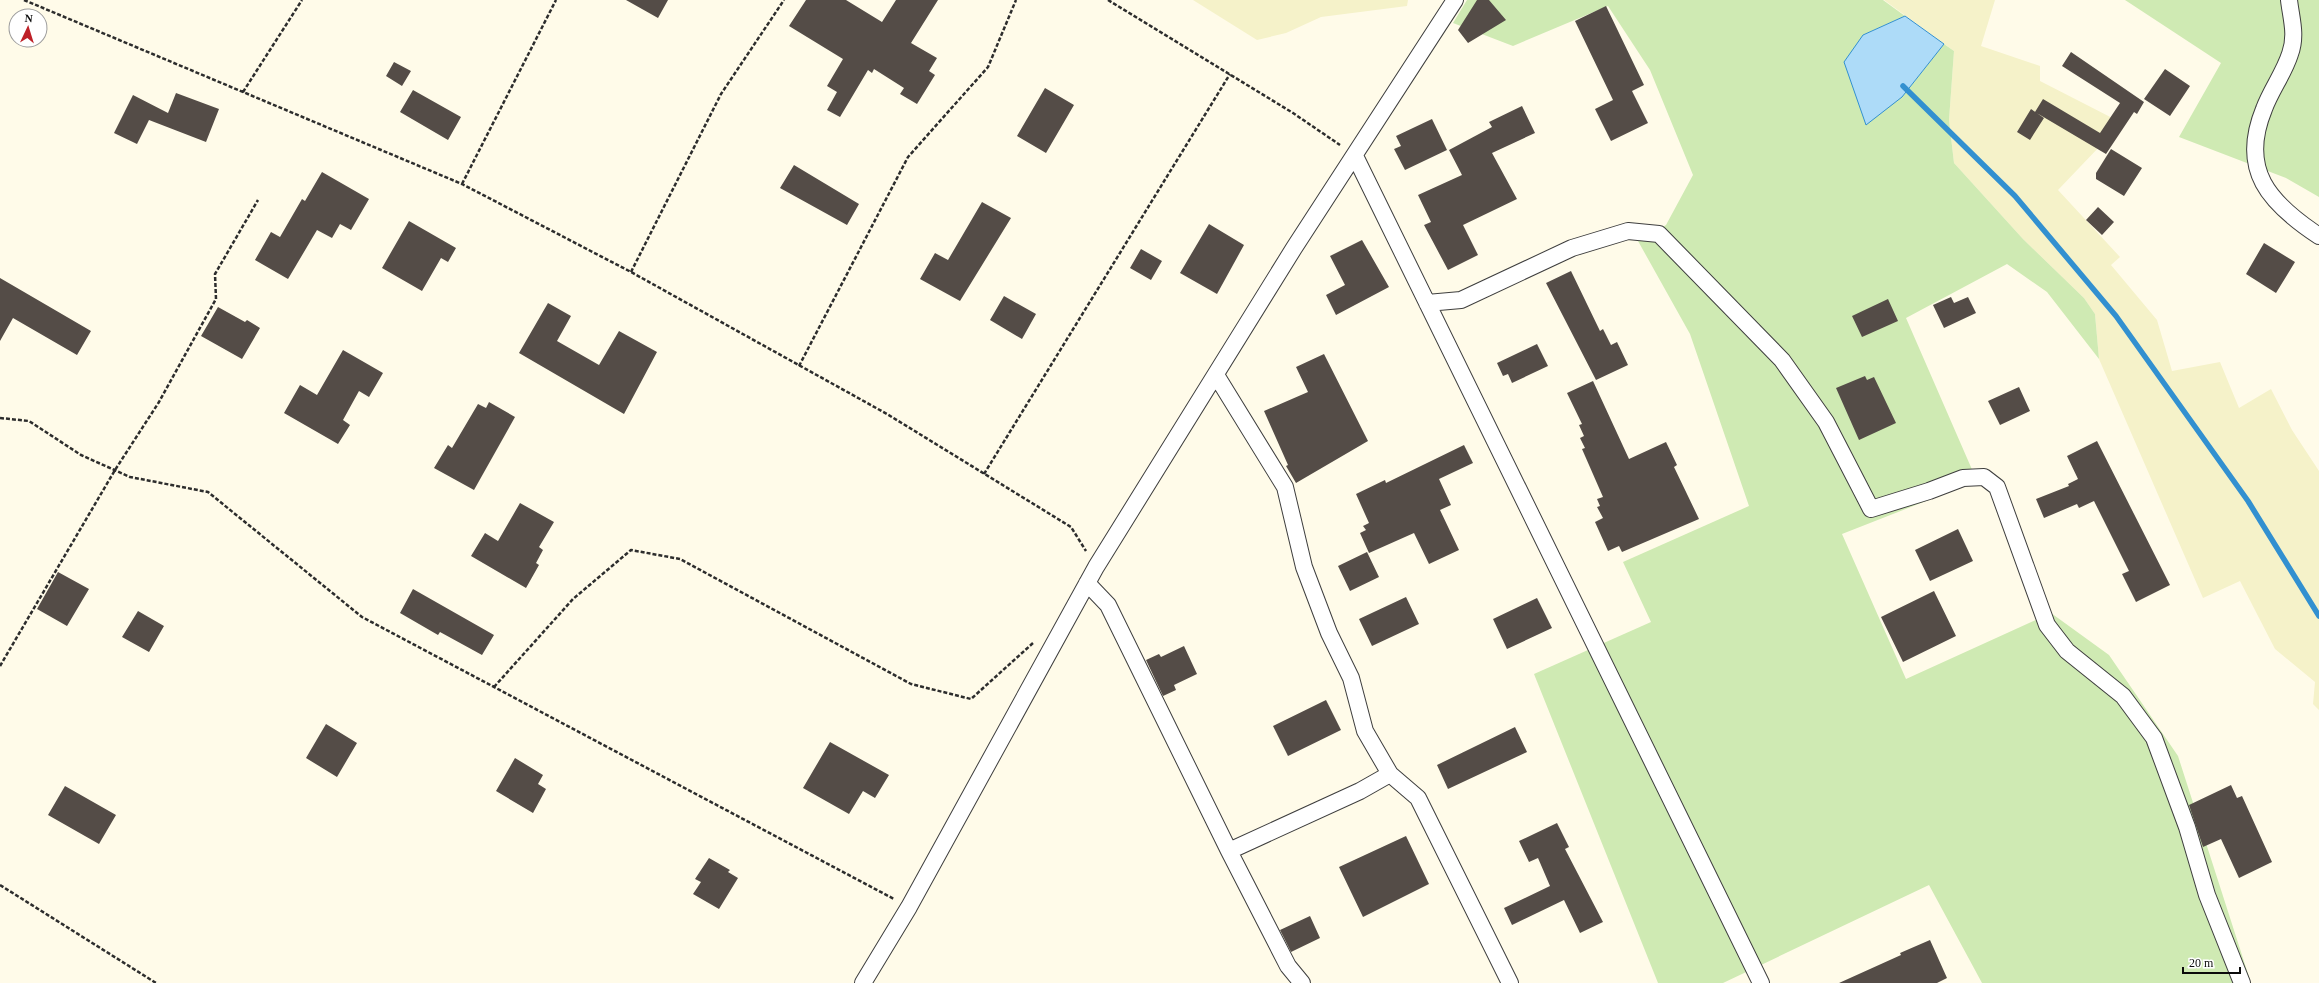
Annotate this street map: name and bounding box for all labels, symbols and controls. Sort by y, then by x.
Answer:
north arrow [8,8,48,48]
text: N [24,12,33,24]
scale bar [2183,949,2240,975]
text: 20 m [2189,956,2214,970]

